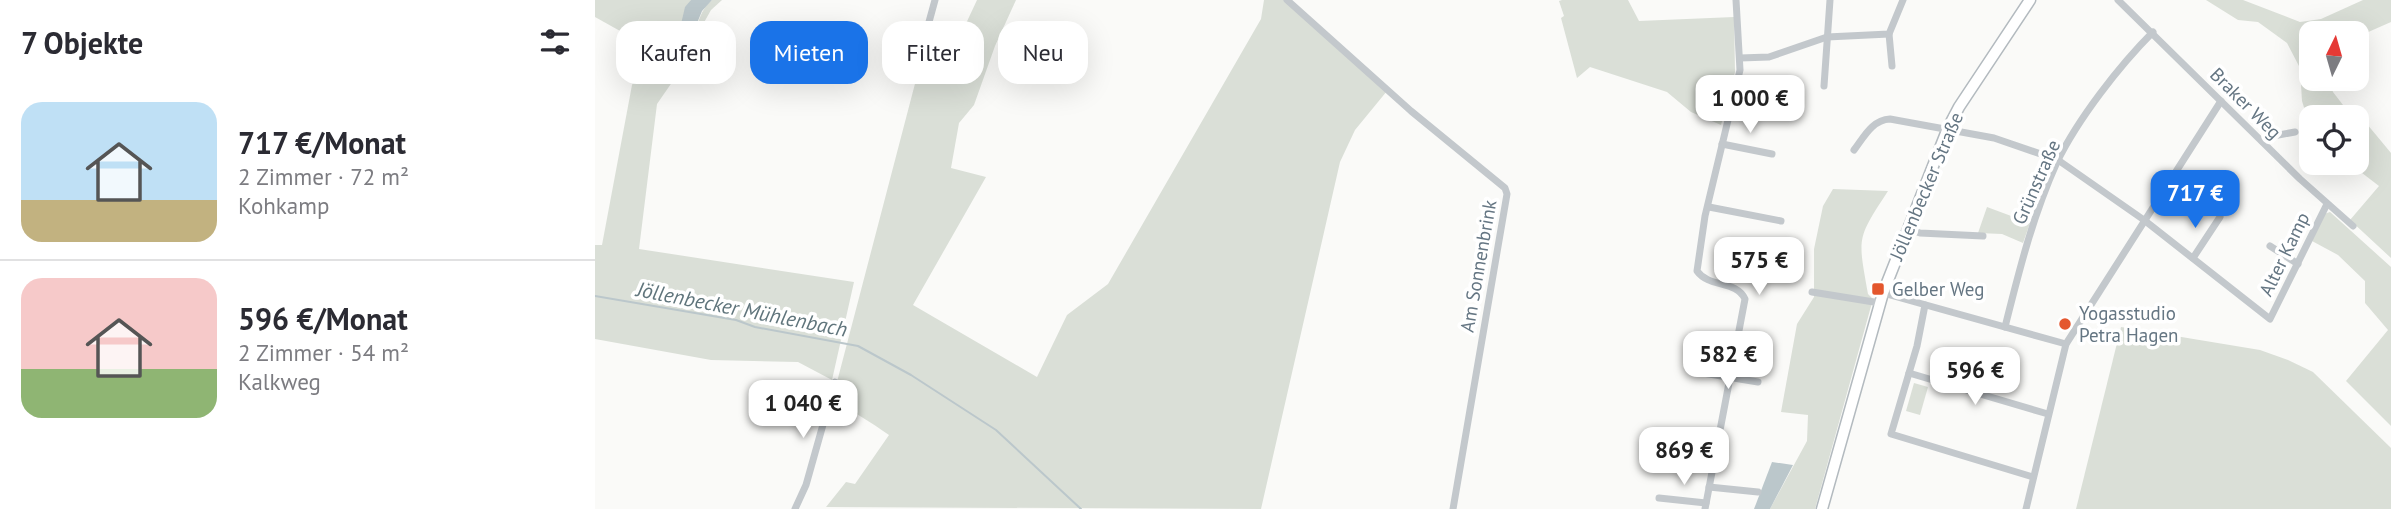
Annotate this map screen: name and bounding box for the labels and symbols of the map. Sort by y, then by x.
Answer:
north arrow [2299,21,2369,91]
street label: Braker Weg [2205,62,2287,144]
pin: 1 000 € [1685,76,1815,135]
street label: Jöllenbecker Straße [1884,108,1968,265]
street label: Grünstraße [2007,136,2065,228]
pin: 717 € [2146,170,2244,230]
street label: Am Sonnenbrink [1455,198,1501,334]
street label: Alter Kamp [2253,208,2315,300]
pin: 575 € [1710,238,1808,297]
water label: Jöllenbecker Mühlenbach [632,275,850,343]
place label: Gelber Weg [1892,277,1985,301]
marker: Gelber Weg [1870,281,1886,297]
place label: Yogasstudio Petra Hagen [2079,301,2178,347]
marker: Yogasstudio Petra Hagen [2057,316,2073,332]
pin: 582 € [1679,332,1777,391]
pin: 596 € [1926,348,2024,407]
pin: 1 040 € [738,380,868,440]
pin: 869 € [1635,428,1733,487]

